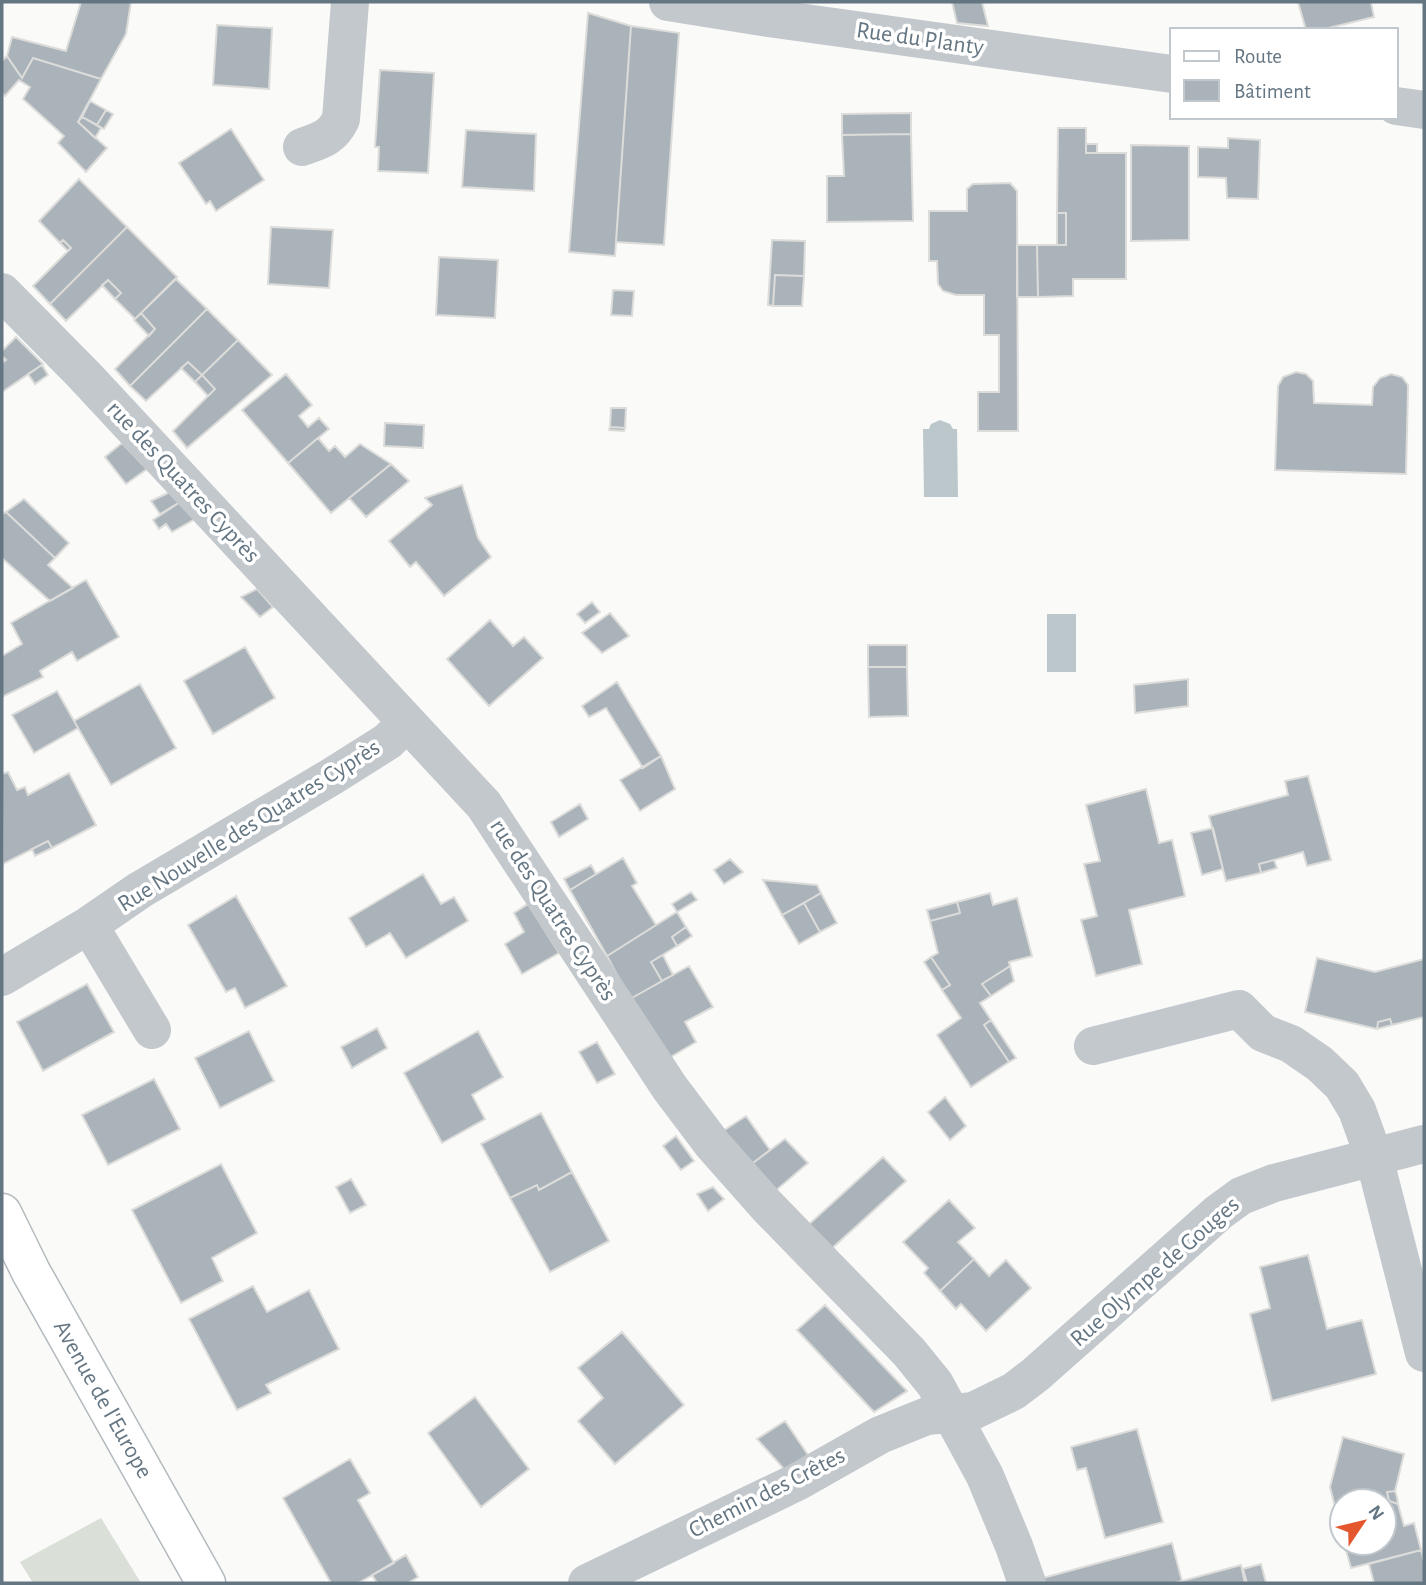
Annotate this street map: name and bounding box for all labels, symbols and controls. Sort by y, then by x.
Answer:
street label: Rue du Planty [855,18,985,60]
legend [1170,28,1398,119]
text: Route [1234,46,1282,67]
text: Bâtiment [1234,81,1311,102]
street label: rue des Quatres Cyprès [102,397,264,567]
street label: Rue Nouvelle des Quatres Cyprès [114,735,384,917]
street label: rue des Quatres Cyprès [485,815,621,1005]
street label: Rue Olympe de Gouges [1066,1192,1244,1352]
street label: Avenue de l'Europe [49,1316,157,1483]
street label: Chemin des Crêtes [685,1443,849,1543]
north arrow [1328,1487,1398,1557]
text: N [1364,1502,1387,1524]

